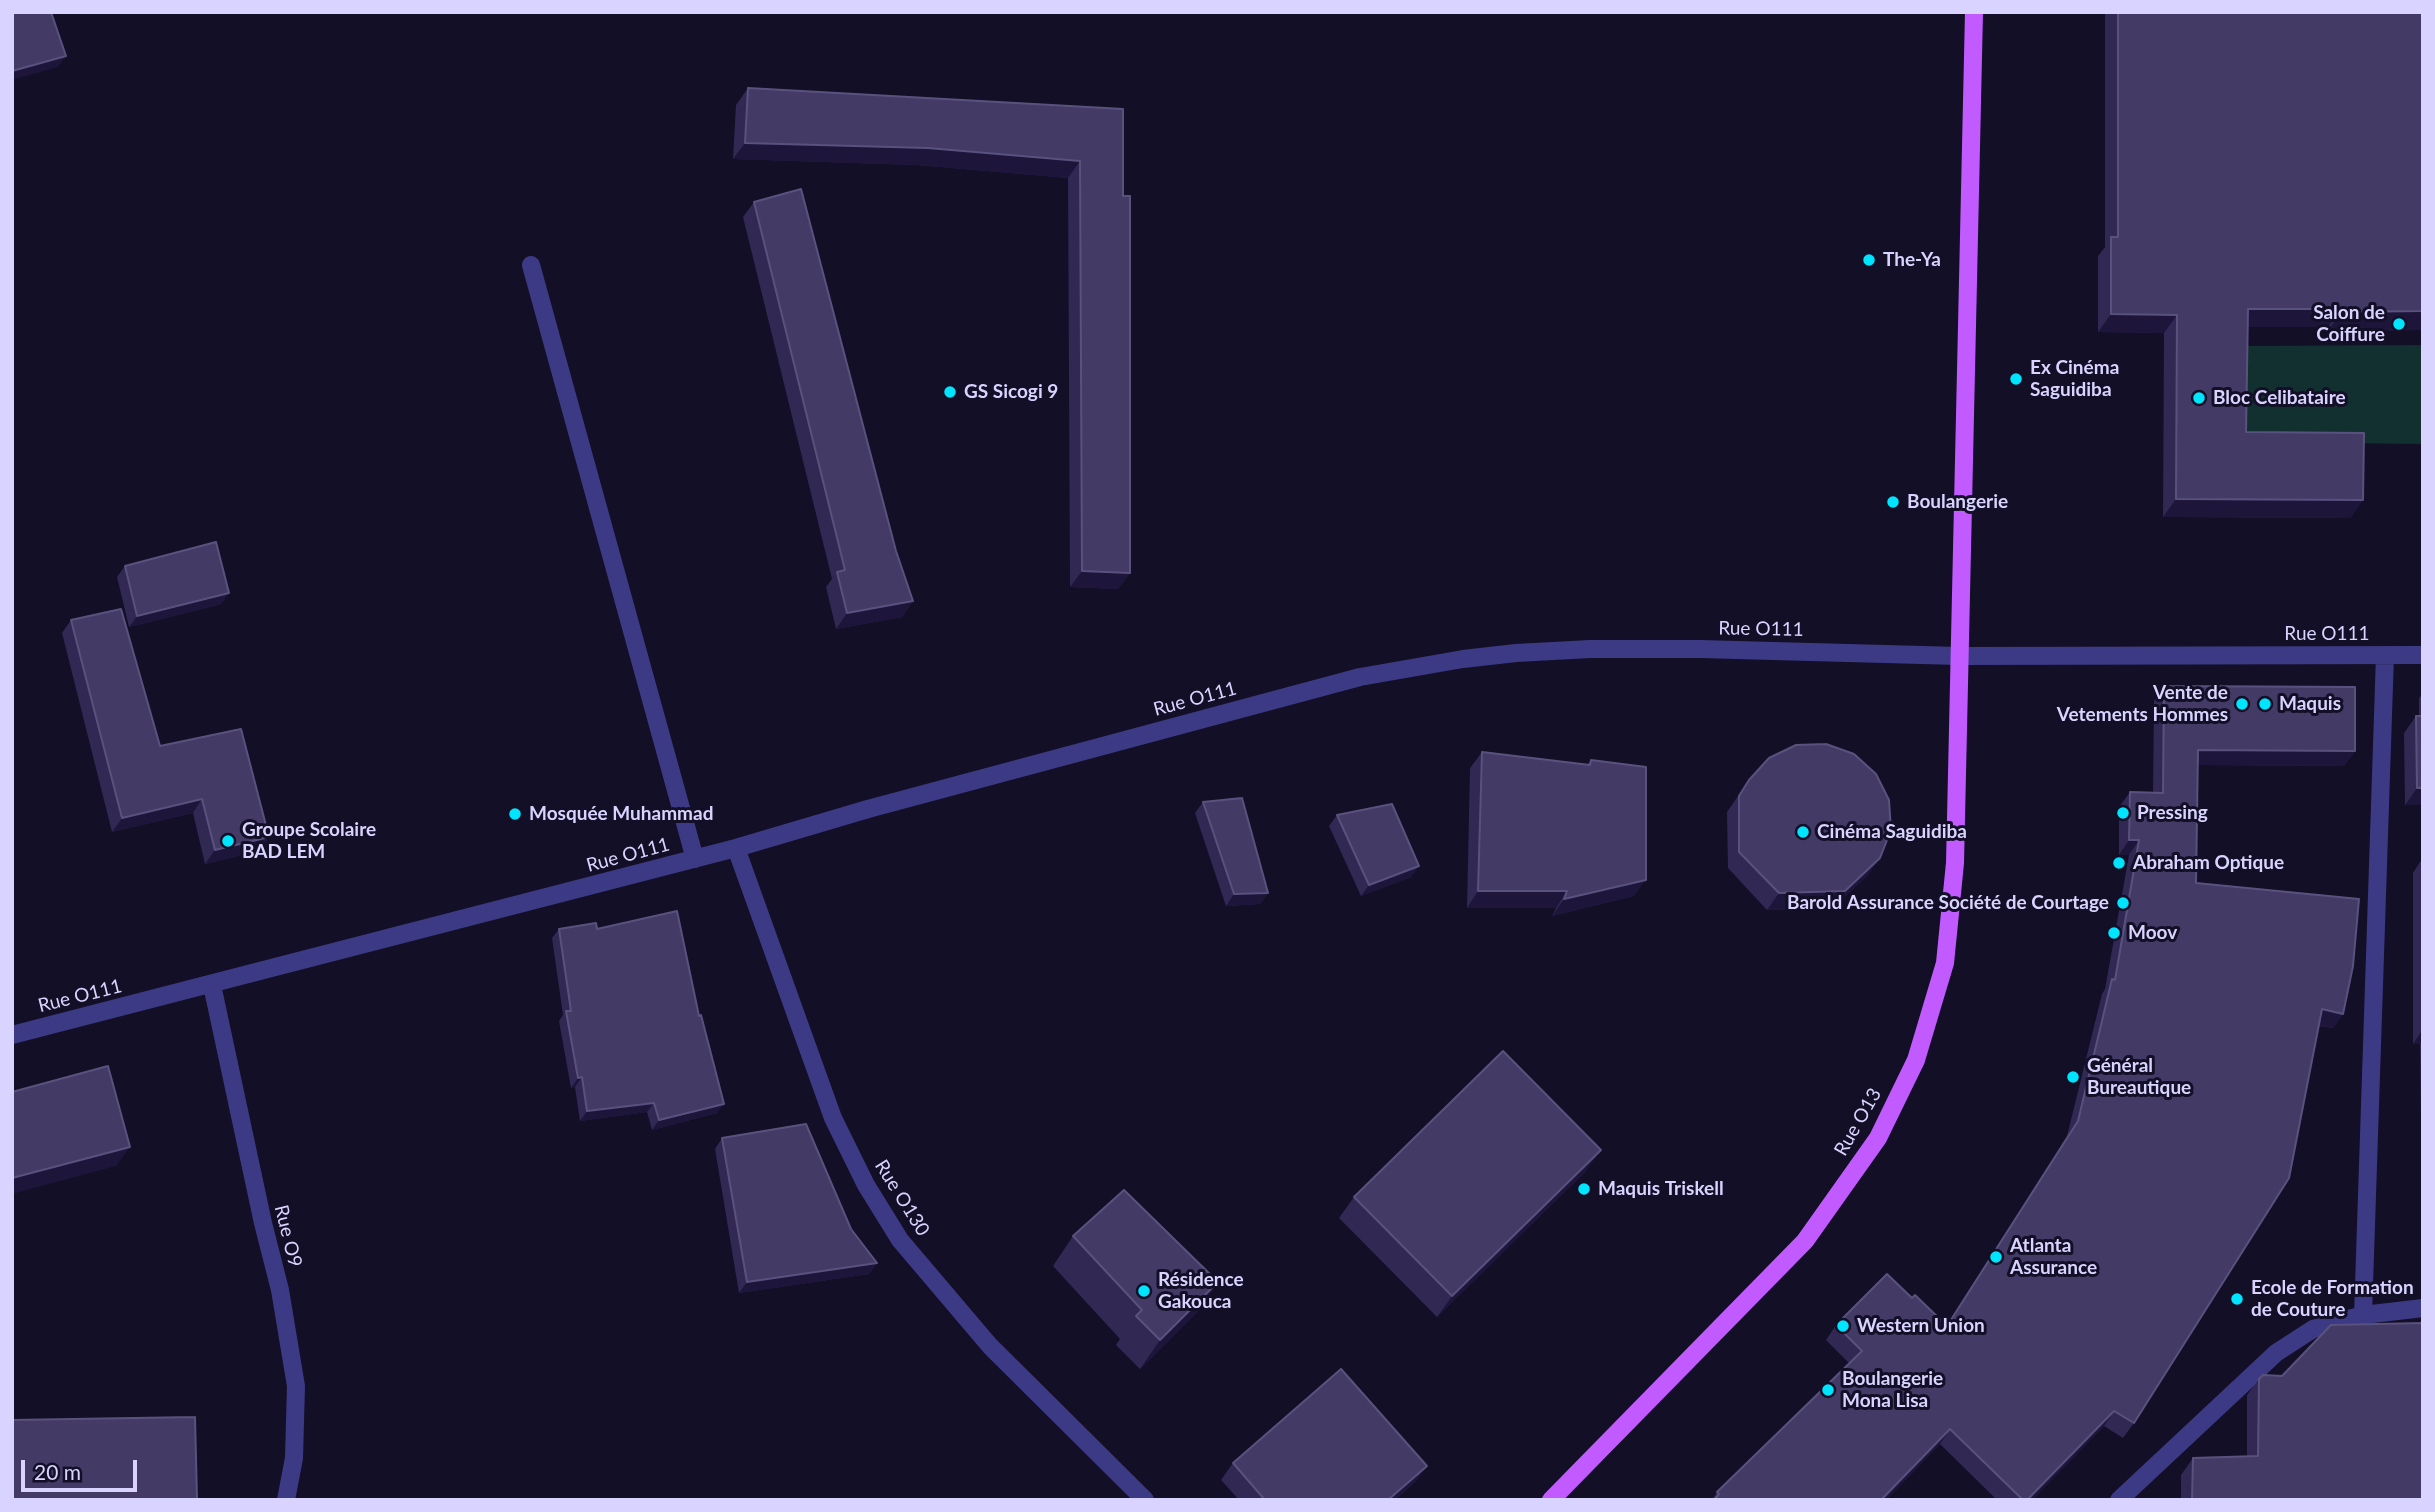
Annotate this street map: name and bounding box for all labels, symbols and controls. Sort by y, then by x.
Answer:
place label: The-Ya [1883,249,1941,271]
marker: The-Ya [1861,252,1877,268]
place label: Salon de Coiffure [2313,302,2385,346]
marker: Salon de Coiffure [2391,316,2407,332]
place label: Ex Cinéma Saguidiba [2030,357,2119,401]
marker: Ex Cinéma Saguidiba [2008,371,2024,387]
place label: GS Sicogi 9 [964,381,1058,403]
marker: GS Sicogi 9 [942,384,958,400]
place label: Bloc Celibataire [2213,387,2346,409]
marker: Bloc Celibataire [2191,390,2207,406]
place label: Boulangerie [1907,491,2008,513]
marker: Boulangerie [1885,494,1901,510]
street label: Rue O111 [1718,617,1804,641]
street label: Rue O111 [2284,623,2370,645]
street label: Rue O111 [1151,677,1239,721]
place label: Vente de Vetements Hommes [2057,682,2228,726]
place label: Maquis [2279,693,2341,715]
marker: Vente de Vetements Hommes [2234,696,2250,712]
marker: Maquis [2257,696,2273,712]
place label: Pressing [2137,802,2208,824]
place label: Mosquée Muhammad [529,803,713,825]
marker: Pressing [2115,805,2131,821]
marker: Mosquée Muhammad [507,806,523,822]
place label: Groupe Scolaire BAD LEM [242,819,376,863]
place label: Cinéma Saguidiba [1817,821,1967,843]
marker: Cinéma Saguidiba [1795,824,1811,840]
marker: Groupe Scolaire BAD LEM [220,833,236,849]
street label: Rue O111 [584,833,672,877]
place label: Abraham Optique [2133,852,2284,874]
marker: Abraham Optique [2111,855,2127,871]
place label: Barold Assurance Société de Courtage [1787,892,2109,914]
marker: Barold Assurance Société de Courtage [2115,895,2131,911]
place label: Moov [2128,922,2177,944]
marker: Moov [2106,925,2122,941]
street label: Rue O111 [36,975,124,1017]
place label: Général Bureautique [2087,1055,2191,1099]
marker: Général Bureautique [2065,1069,2081,1085]
street label: Rue O13 [1830,1084,1886,1160]
street label: Rue O130 [870,1156,934,1240]
place label: Maquis Triskell [1598,1178,1724,1200]
marker: Maquis Triskell [1576,1181,1592,1197]
street label: Rue O9 [269,1203,307,1269]
place label: Atlanta Assurance [2010,1235,2097,1279]
marker: Atlanta Assurance [1988,1249,2004,1265]
place label: Résidence Gakouca [1158,1269,1244,1313]
place label: Ecole de Formation de Couture [2251,1277,2414,1321]
marker: Résidence Gakouca [1136,1283,1152,1299]
marker: Ecole de Formation de Couture [2229,1291,2245,1307]
place label: Western Union [1857,1315,1985,1337]
marker: Western Union [1835,1318,1851,1334]
place label: Boulangerie Mona Lisa [1842,1368,1943,1412]
marker: Boulangerie Mona Lisa [1820,1382,1836,1398]
scale bar [24,1446,140,1490]
text: 20 m [34,1459,81,1484]

